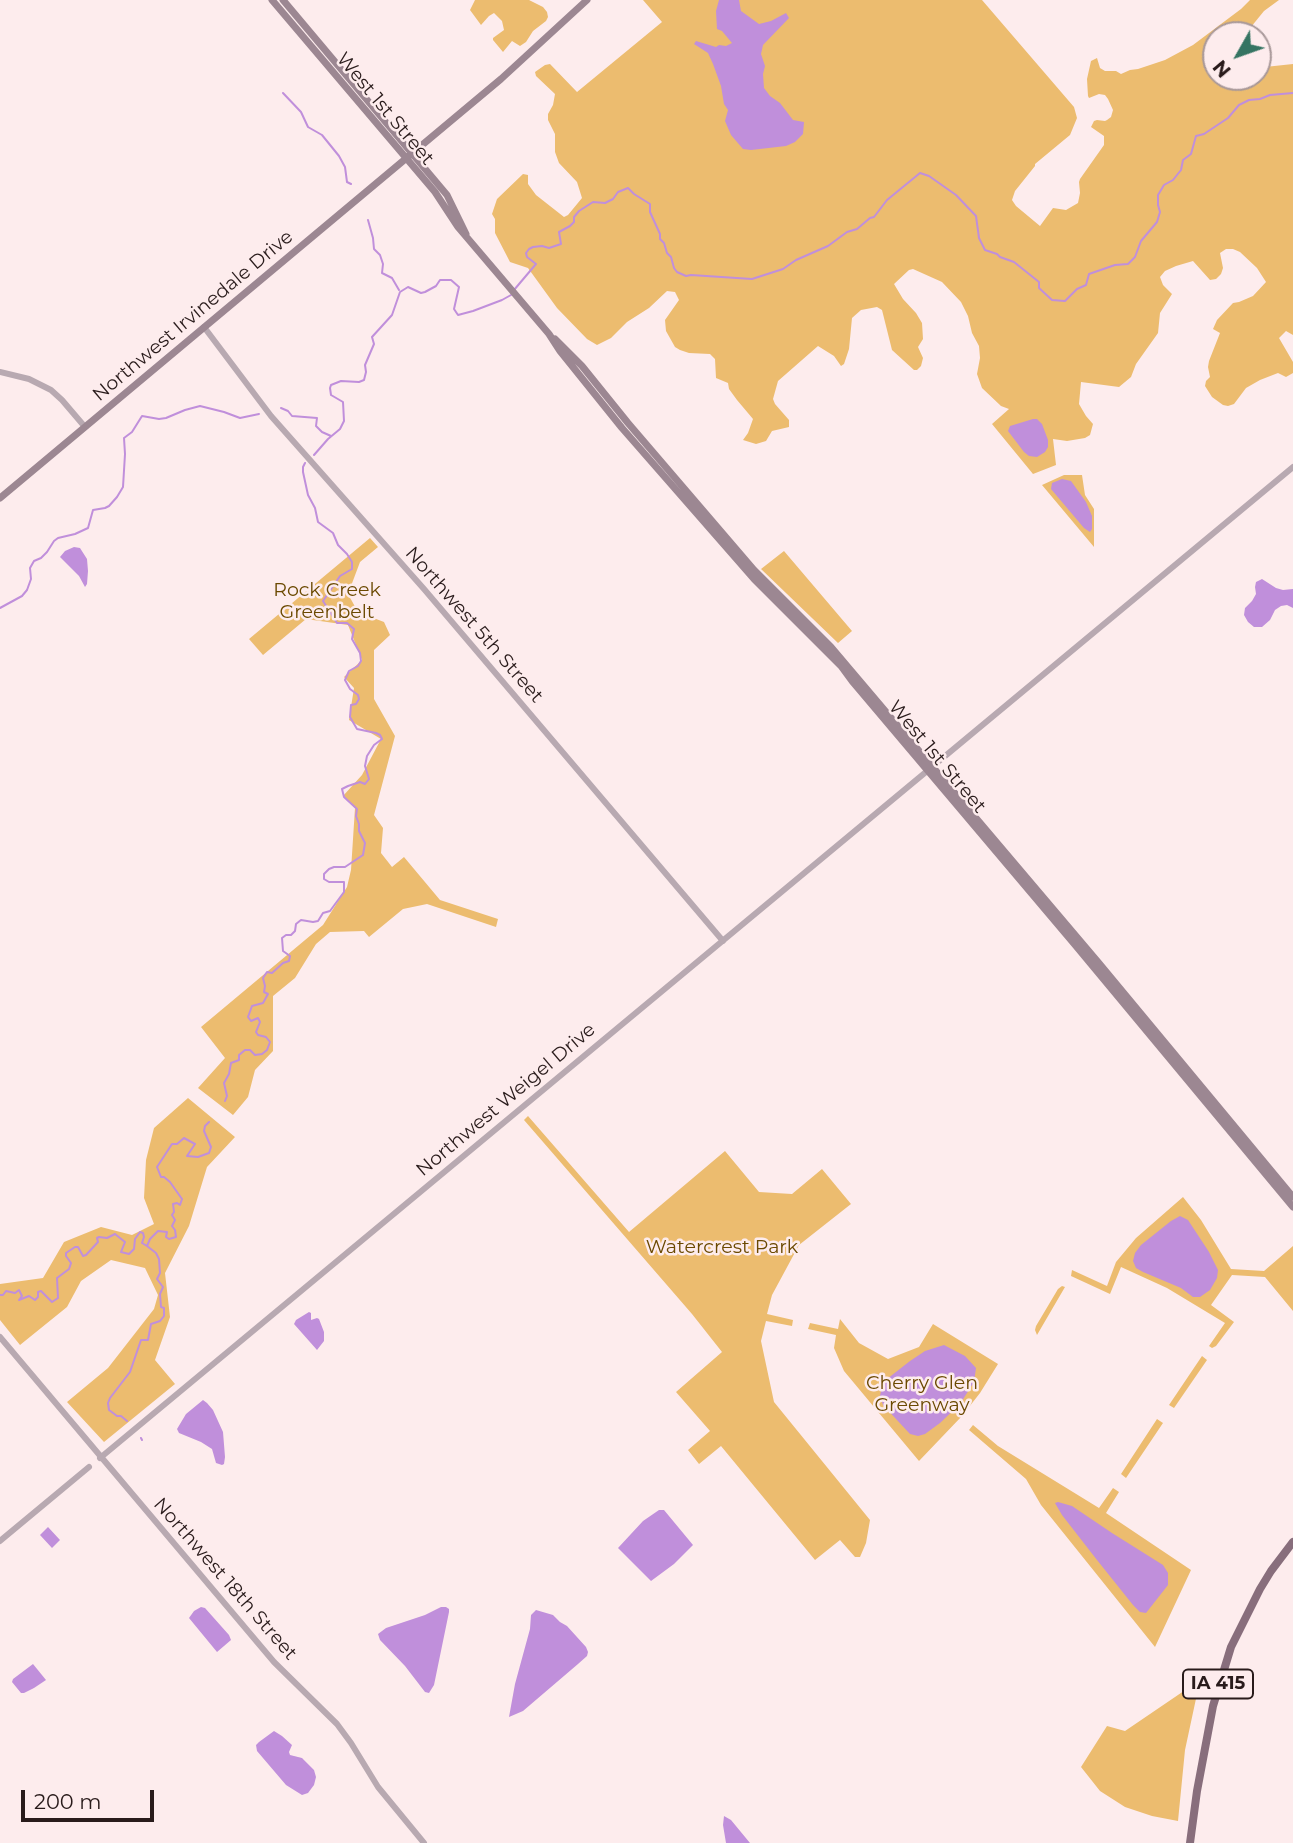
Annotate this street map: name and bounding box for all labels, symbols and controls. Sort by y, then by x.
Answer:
north arrow [1202,21,1272,91]
street label: West 1st Street [331,48,439,170]
text: N [1208,55,1236,82]
street label: Northwest Irvinedale Drive [88,226,298,406]
street label: Northwest 5th Street [400,542,548,708]
park label: Rock Creek Greenbelt [273,579,381,623]
street label: West 1st Street [883,696,991,818]
street label: Northwest Weigel Drive [412,1018,600,1182]
park label: Watercrest Park [646,1236,798,1258]
park label: Cherry Glen Greenway [866,1372,978,1416]
street label: Northwest 18th Street [148,1493,302,1665]
road number: IA 415 [1183,1670,1253,1699]
scale bar [24,1776,158,1820]
text: 200 m [34,1789,101,1814]

